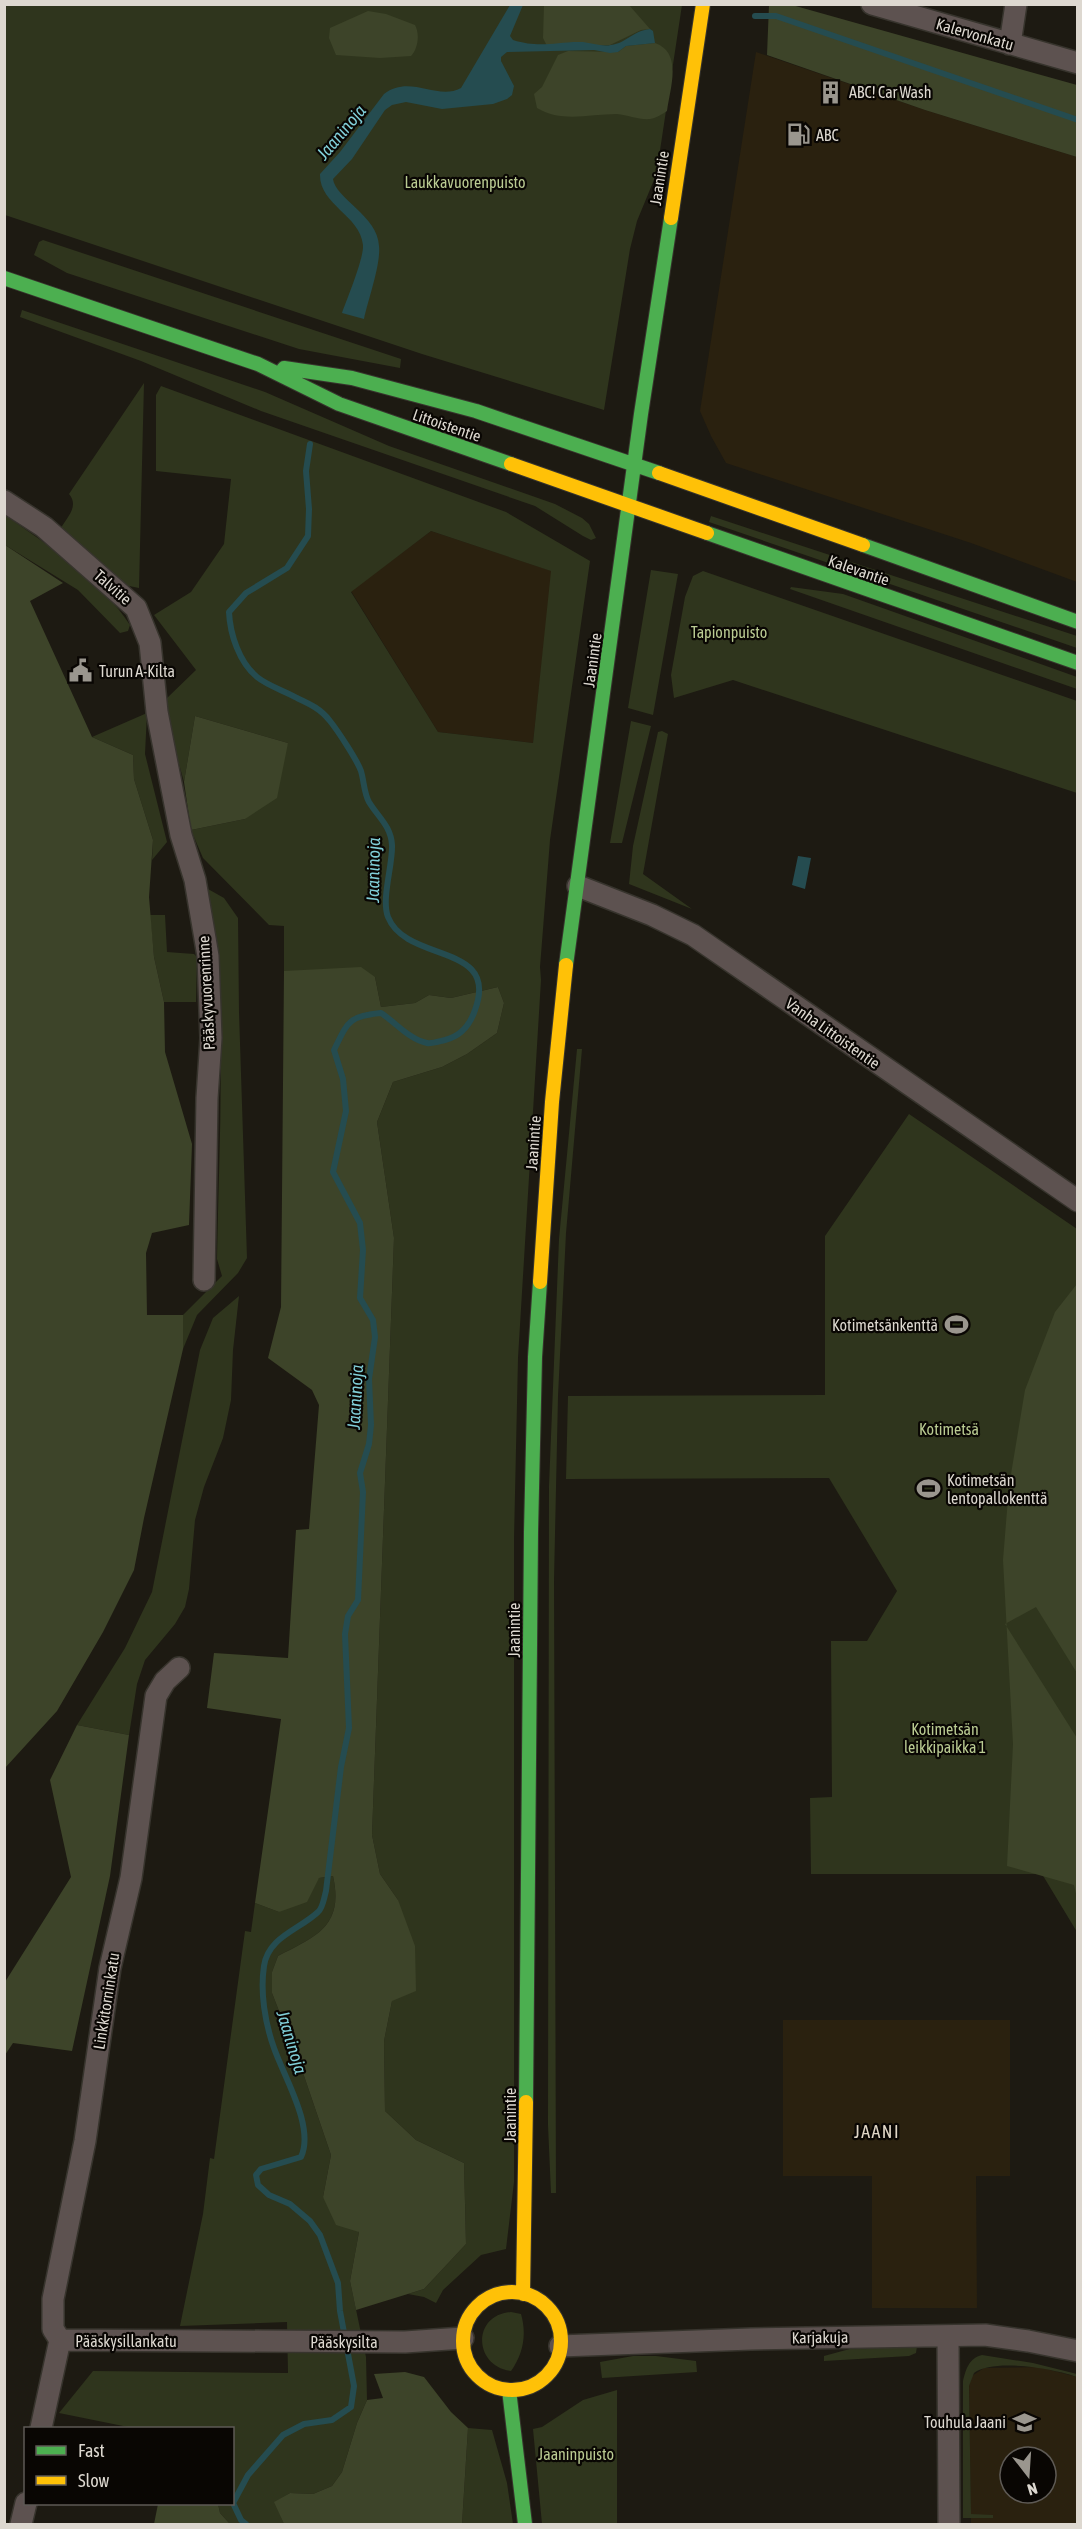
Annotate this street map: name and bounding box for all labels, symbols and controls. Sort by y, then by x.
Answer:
street label: Kalervonkatu [934,14,1016,54]
building icon: ABC! Car Wash [818,79,844,105]
place label: ABC! Car Wash [849,83,931,101]
water label: Jaaninoja [311,100,370,164]
fuel station icon: ABC [785,122,811,148]
place label: ABC [816,126,839,144]
street label: Jaanintie [646,150,672,206]
park label: Laukkavuorenpuisto [404,173,526,192]
street label: Littoistentie [411,405,483,445]
street label: Kalevantie [826,551,892,589]
street label: Talvitie [91,566,135,608]
park label: Tapionpuisto [691,623,767,642]
street label: Jaanintie [579,632,605,688]
public building icon: Turun A-Kilta [68,658,94,684]
place label: Turun A-Kilta [99,662,175,680]
water label: Jaaninoja [362,837,384,904]
street label: Pääskyvuorenrinne [194,935,219,1051]
street label: Vanha Littoistentie [782,994,884,1072]
street label: Jaanintie [522,1115,544,1171]
sports icon: Kotimetsänkenttä [943,1312,969,1338]
place label: Kotimetsänkenttä [832,1316,938,1334]
water label: Jaaninoja [343,1363,367,1431]
park label: Kotimetsä [919,1420,979,1438]
place label: Kotimetsän lentopallokenttä [947,1471,1047,1508]
sports icon: Kotimetsän lentopallokenttä [916,1476,942,1502]
street label: Jaanintie [505,1603,523,1657]
park label: Kotimetsän leikkipaikka 1 [904,1720,986,1757]
street label: Linkkitorninkatu [89,1951,123,2051]
water label: Jaaninoja [272,2007,312,2077]
street label: Jaanintie [501,2088,519,2142]
district label: JAANI [854,2121,900,2142]
street label: Karjakuja [791,2328,849,2347]
street label: Pääskysillankatu [75,2332,177,2351]
street label: Pääskysilta [310,2333,378,2352]
school or university icon: Touhula Jaani [1011,2409,1037,2435]
place label: Touhula Jaani [924,2413,1006,2431]
legend [24,2427,234,2505]
text: Fast [78,2440,105,2461]
park label: Jaaninpuisto [538,2445,614,2464]
north arrow [998,2445,1058,2505]
text: Slow [78,2470,109,2491]
text: N [1025,2479,1040,2499]

